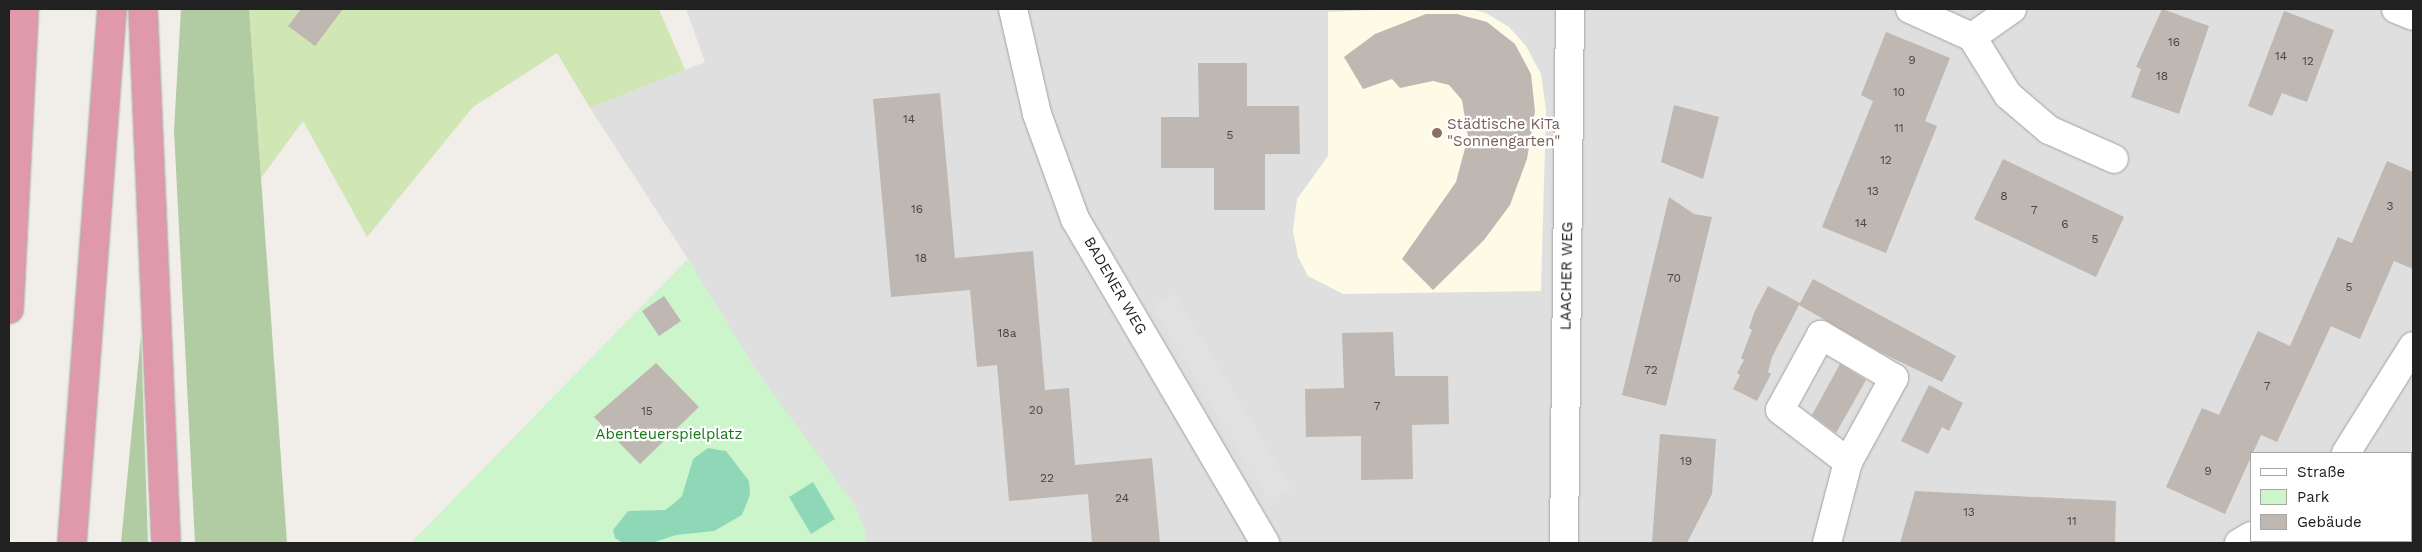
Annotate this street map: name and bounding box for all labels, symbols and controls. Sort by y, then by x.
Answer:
house number: 16 [2168,36,2180,50]
house number: 14 [2275,50,2287,64]
house number: 9 [1908,54,1916,68]
house number: 12 [2302,55,2314,69]
house number: 18 [2156,70,2168,84]
house number: 10 [1893,86,1905,100]
house number: 14 [903,113,915,127]
place label: Städtische KiTa "Sonnengarten" [1447,115,1560,150]
house number: 11 [1894,122,1904,136]
marker: Städtische KiTa "Sonnengarten" [1431,127,1443,139]
house number: 5 [1227,129,1233,143]
house number: 12 [1880,154,1892,168]
house number: 13 [1867,185,1879,199]
house number: 8 [2000,190,2008,204]
house number: 3 [2387,200,2393,214]
house number: 16 [911,203,923,217]
house number: 7 [2031,204,2037,218]
house number: 14 [1855,217,1867,231]
house number: 6 [2061,218,2069,232]
street label: LAACHER WEG [1557,221,1577,331]
house number: 5 [2092,233,2098,247]
street label: BADENER WEG [1080,234,1150,338]
house number: 18 [915,252,927,266]
house number: 70 [1667,272,1681,286]
house number: 5 [2346,281,2352,295]
house number: 18a [998,327,1016,341]
house number: 72 [1644,364,1658,378]
house number: 7 [2264,380,2270,394]
house number: 7 [1374,400,1380,414]
house number: 20 [1029,404,1043,418]
house number: 15 [641,405,653,419]
park label: Abenteuerspielplatz [596,426,742,444]
legend [2250,452,2412,542]
house number: 19 [1680,455,1692,469]
text: Straße [2297,463,2345,481]
house number: 9 [2204,465,2212,479]
house number: 22 [1040,472,1054,486]
text: Park [2297,488,2329,506]
house number: 24 [1115,492,1129,506]
house number: 13 [1963,506,1975,520]
text: Gebäude [2297,513,2362,531]
house number: 11 [2067,515,2077,529]

